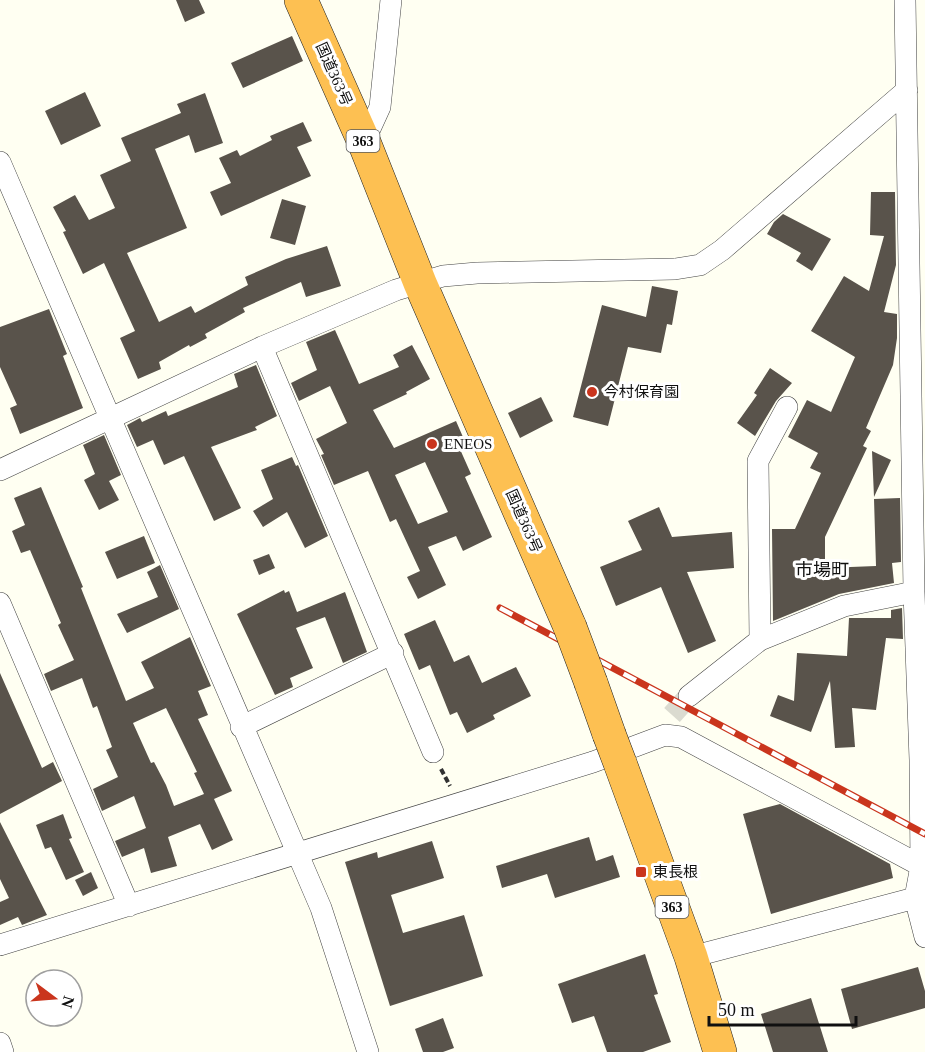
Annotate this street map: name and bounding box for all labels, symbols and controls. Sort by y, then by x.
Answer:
street label: 国道363号 [313,40,355,108]
road number: 363 [346,130,380,152]
place label: 今村保育園 [604,383,679,400]
marker: 今村保育園 [585,385,599,399]
place label: ENEOS [444,436,492,452]
marker: ENEOS [425,437,439,451]
street label: 国道363号 [503,487,545,555]
district label: 市場町 [795,560,849,580]
place label: 東長根 [653,864,698,880]
marker: 東長根 [634,865,648,879]
road number: 363 [656,896,688,918]
north arrow [24,968,84,1028]
scale bar [709,989,856,1027]
text: N [58,994,78,1010]
text: 50 m [718,1000,755,1020]

